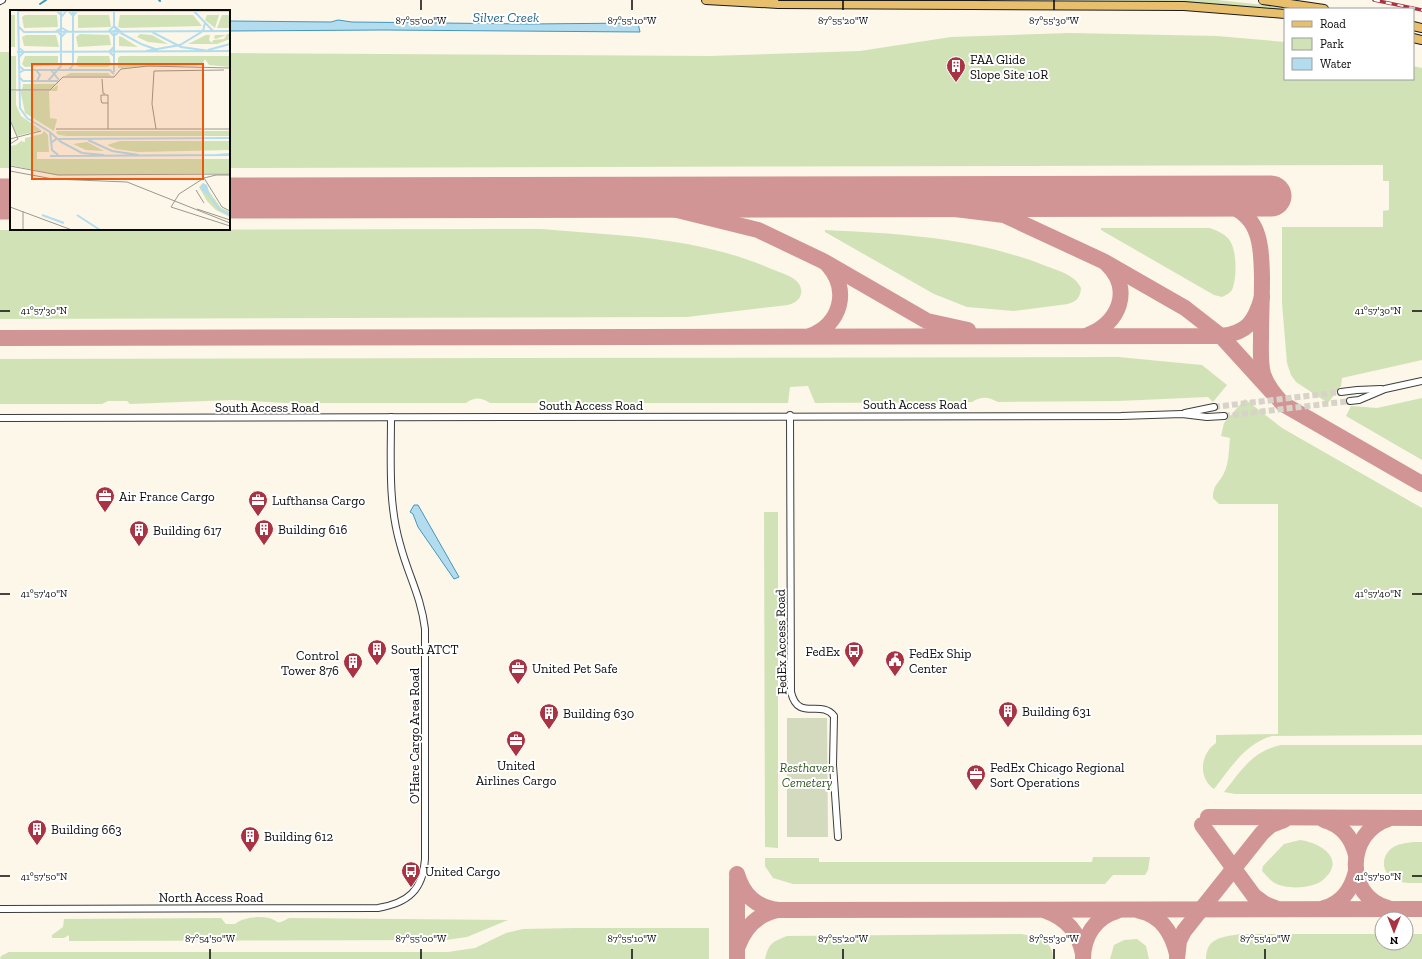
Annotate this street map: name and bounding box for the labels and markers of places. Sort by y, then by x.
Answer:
place label: FAA Glide Slope Site 10R [970,52,1048,82]
building icon: FAA Glide Slope Site 10R [945,55,967,83]
office icon: Air France Cargo [94,485,116,513]
place label: Air France Cargo [119,489,215,504]
office icon: Lufthansa Cargo [247,489,269,517]
place label: Lufthansa Cargo [272,493,365,508]
building icon: Building 616 [253,518,275,546]
building icon: Building 617 [128,519,150,547]
place label: Building 616 [278,522,347,537]
place label: Building 617 [153,523,221,538]
building icon: South ATCT [366,638,388,666]
bus stop icon: FedEx [843,640,865,668]
place label: South ATCT [391,642,459,657]
place label: FedEx [805,644,840,659]
place label: FedEx Ship Center [909,646,972,676]
place label: Control Tower 876 [281,648,340,678]
public building icon: FedEx Ship Center [884,649,906,677]
building icon: Control Tower 876 [342,651,364,679]
office icon: United Pet Safe [507,657,529,685]
place label: United Pet Safe [532,661,618,676]
building icon: Building 631 [997,700,1019,728]
building icon: Building 630 [538,702,560,730]
place label: Building 631 [1022,704,1091,719]
place label: Building 630 [563,706,634,721]
office icon: United Airlines Cargo [505,729,527,757]
place label: United Airlines Cargo [476,758,557,788]
place label: FedEx Chicago Regional Sort Operations [990,760,1125,790]
office icon: FedEx Chicago Regional Sort Operations [965,763,987,791]
building icon: Building 663 [26,818,48,846]
place label: Building 663 [51,822,122,837]
building icon: Building 612 [239,825,261,853]
place label: Building 612 [264,829,333,844]
bus stop icon: United Cargo [400,860,422,888]
place label: United Cargo [425,864,500,879]

